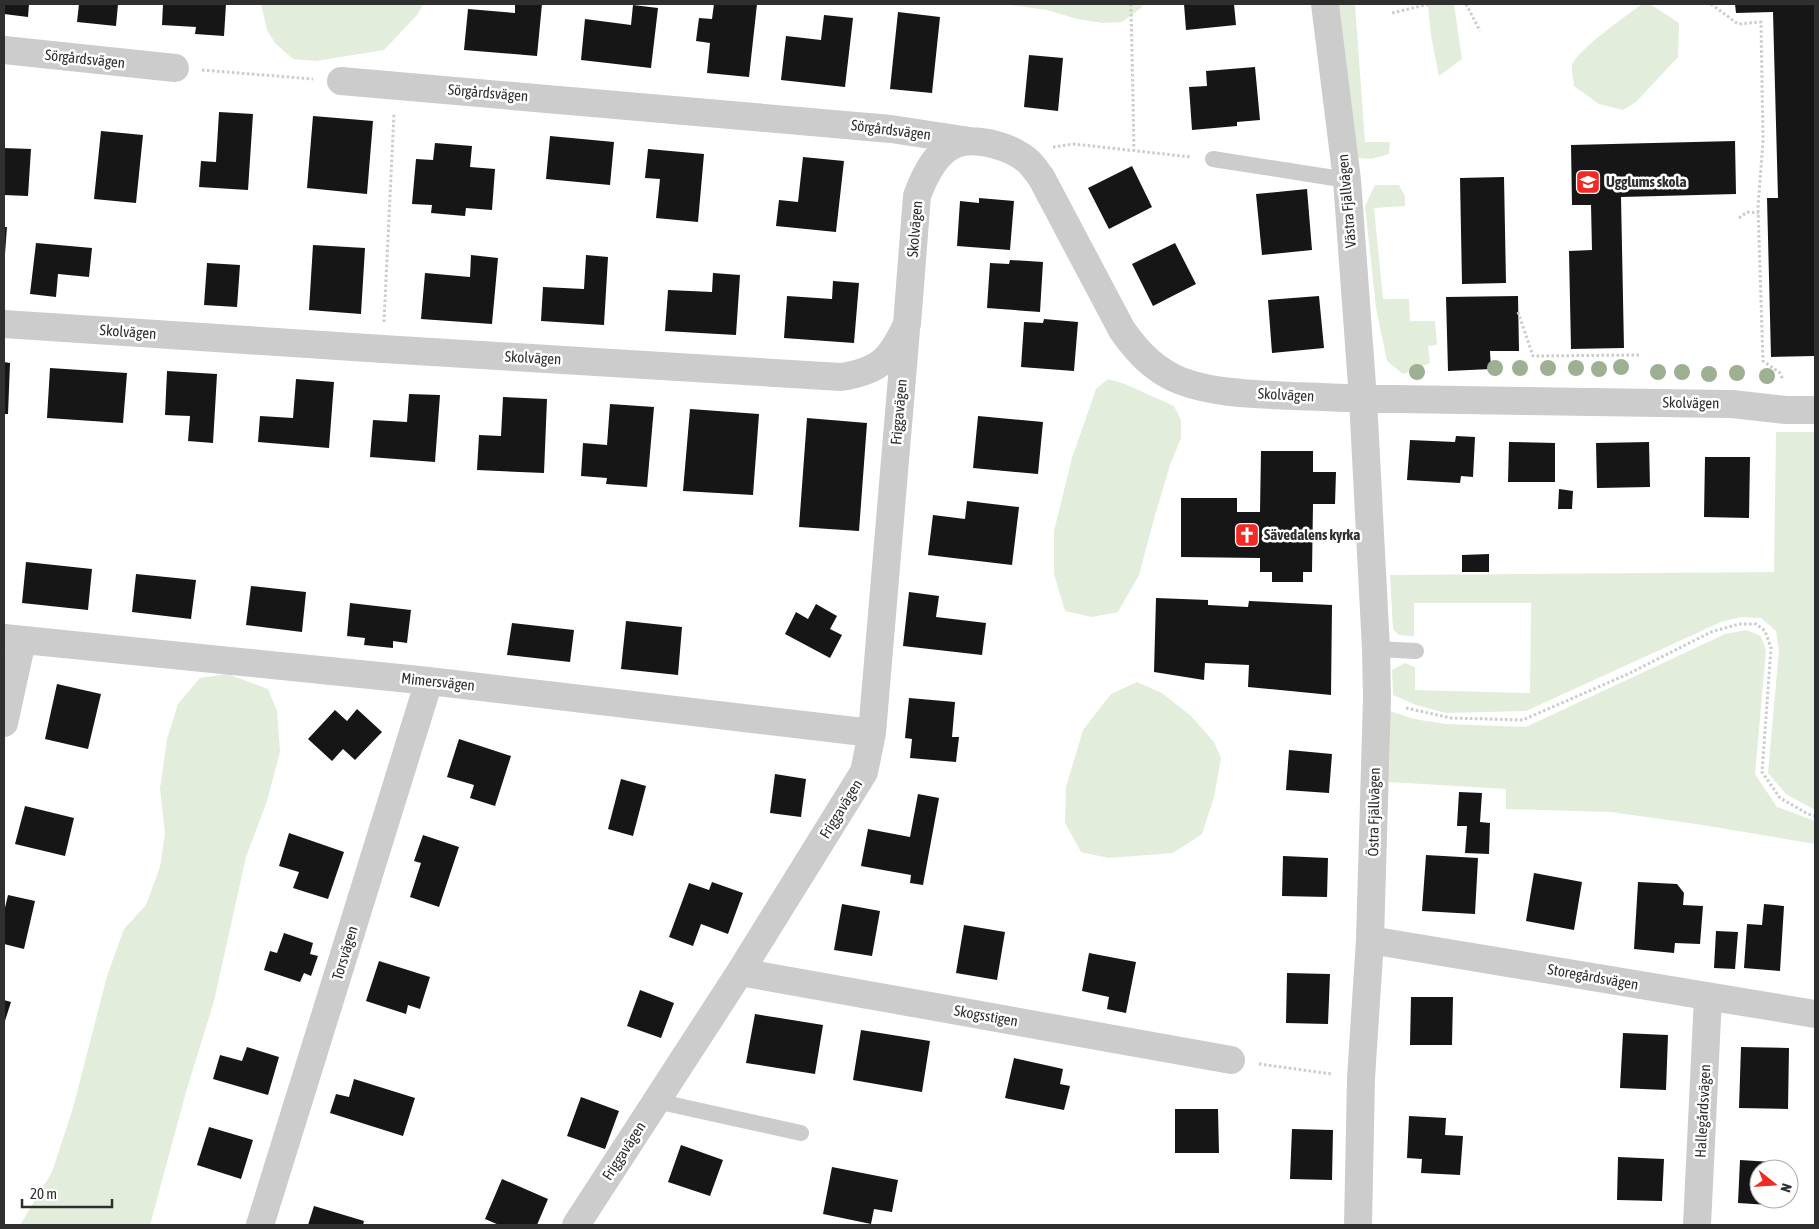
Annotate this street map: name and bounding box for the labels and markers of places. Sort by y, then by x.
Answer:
school or university icon: Ugglums skola [1575,169,1601,195]
place label: Ugglums skola [1606,173,1686,190]
church icon: Sävedalens kyrka [1234,522,1260,548]
place label: Sävedalens kyrka [1264,526,1360,543]

